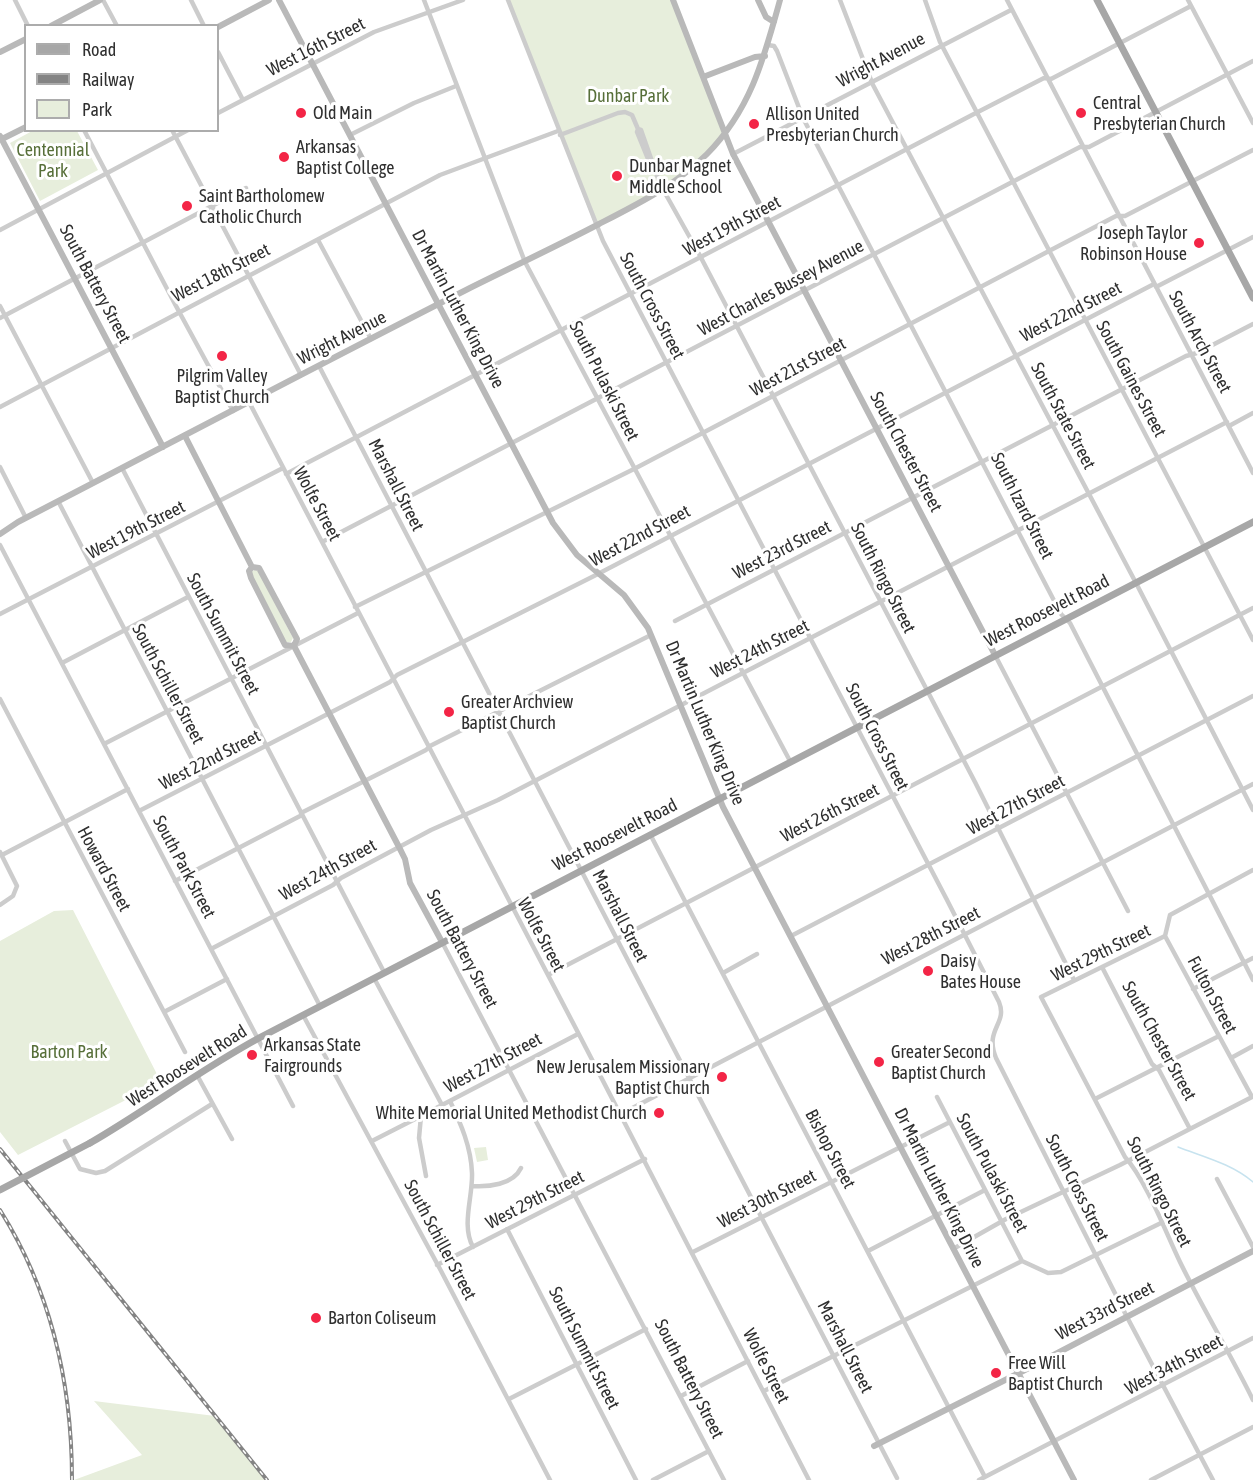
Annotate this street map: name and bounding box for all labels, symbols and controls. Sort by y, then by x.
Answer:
street label: West 16th Street [263,13,369,81]
legend [24,24,219,132]
street label: Wright Avenue [833,28,929,92]
text: Road [82,39,116,60]
text: Railway [82,69,134,90]
park label: Dunbar Park [587,85,669,107]
place label: Central Presbyterian Church [1093,92,1226,134]
text: Park [82,99,112,120]
place label: Old Main [313,102,372,124]
place label: Allison United Presbyterian Church [766,103,899,146]
marker: Old Main [294,106,308,120]
marker: Central Presbyterian Church [1074,106,1088,120]
marker: Allison United Presbyterian Church [747,117,761,131]
place label: Arkansas Baptist College [296,136,394,178]
park label: Centennial Park [17,139,89,182]
marker: Arkansas Baptist College [277,150,291,164]
place label: Dunbar Magnet Middle School [629,155,731,198]
marker: Dunbar Magnet Middle School [610,169,624,183]
place label: Saint Bartholomew Catholic Church [199,185,325,228]
street label: West 19th Street [679,191,785,261]
marker: Saint Bartholomew Catholic Church [180,199,194,213]
street label: South Battery Street [55,221,135,347]
place label: Joseph Taylor Robinson House [1080,222,1187,264]
street label: Dr Martin Luther King Drive [407,226,509,392]
street label: West Charles Bussey Avenue [695,235,867,341]
marker: Joseph Taylor Robinson House [1192,236,1206,250]
street label: West 18th Street [168,239,274,307]
street label: South Cross Street [615,249,689,363]
street label: West 22nd Street [1017,277,1125,347]
street label: South Arch Street [1164,287,1236,397]
street label: Wright Avenue [294,306,390,370]
street label: South Pulaski Street [565,317,643,445]
street label: South Gaines Street [1091,317,1171,441]
street label: West 21st Street [747,333,849,401]
marker: Pilgrim Valley Baptist Church [215,349,229,363]
street label: South State Street [1026,359,1100,473]
place label: Pilgrim Valley Baptist Church [175,365,269,407]
street label: South Chester Street [865,388,947,516]
street label: Marshall Street [364,435,428,535]
street label: South Izard Street [986,449,1058,563]
street label: Wolfe Street [288,463,346,545]
street label: West 19th Street [83,496,189,564]
street label: West 22nd Street [586,500,694,572]
street label: West 23rd Street [729,516,835,584]
street label: South Ringo Street [846,519,920,637]
street label: South Summit Street [182,570,264,698]
street label: West Roosevelt Road [981,570,1113,652]
street label: West 24th Street [707,615,813,683]
street label: South Schiller Street [127,620,209,748]
street label: Dr Martin Luther King Drive [661,638,749,808]
street label: South Cross Street [841,680,913,794]
place label: Greater Archview Baptist Church [461,691,573,734]
marker: Greater Archview Baptist Church [442,705,456,719]
street label: West 22nd Street [156,725,264,795]
street label: West 27th Street [963,770,1069,840]
street label: West 26th Street [777,779,883,847]
street label: West Roosevelt Road [549,794,681,876]
street label: South Park Street [148,812,220,922]
street label: Howard Street [73,823,135,915]
street label: West 24th Street [276,835,380,905]
street label: Marshall Street [588,866,652,966]
street label: South Battery Street [422,886,502,1012]
street label: Wolfe Street [512,894,570,976]
street label: West 28th Street [878,902,984,970]
street label: West 29th Street [1048,920,1154,986]
place label: Daisy Bates House [940,950,1021,992]
street label: Fulton Street [1183,953,1241,1037]
marker: Daisy Bates House [921,964,935,978]
street label: South Chester Street [1117,978,1201,1104]
street label: West Roosevelt Road [123,1021,251,1111]
street label: West 27th Street [440,1028,546,1098]
place label: Arkansas State Fairgrounds [264,1034,361,1076]
park label: Barton Park [31,1041,107,1063]
place label: Greater Second Baptist Church [891,1041,991,1084]
marker: Arkansas State Fairgrounds [245,1048,259,1062]
marker: Greater Second Baptist Church [872,1055,886,1069]
place label: New Jerusalem Missionary Baptist Church [536,1056,710,1098]
marker: New Jerusalem Missionary Baptist Church [715,1070,729,1084]
place label: White Memorial United Methodist Church [376,1102,647,1124]
street label: Dr Martin Luther King Drive [889,1105,989,1271]
marker: White Memorial United Methodist Church [652,1106,666,1120]
street label: Bishop Street [800,1106,860,1192]
street label: South Pulaski Street [952,1110,1032,1236]
street label: South Cross Street [1041,1131,1113,1245]
street label: South Ringo Street [1122,1133,1196,1251]
street label: West 30th Street [714,1165,820,1233]
street label: West 29th Street [482,1166,588,1234]
street label: South Schiller Street [399,1176,481,1304]
street label: West 33rd Street [1052,1277,1158,1345]
street label: South Summit Street [544,1283,624,1413]
street label: Marshall Street [813,1297,877,1397]
place label: Barton Coliseum [328,1307,436,1329]
marker: Barton Coliseum [309,1311,323,1325]
street label: South Battery Street [650,1316,728,1442]
street label: Wolfe Street [738,1325,794,1407]
street label: West 34th Street [1121,1330,1227,1400]
place label: Free Will Baptist Church [1008,1352,1103,1394]
marker: Free Will Baptist Church [989,1366,1003,1380]

